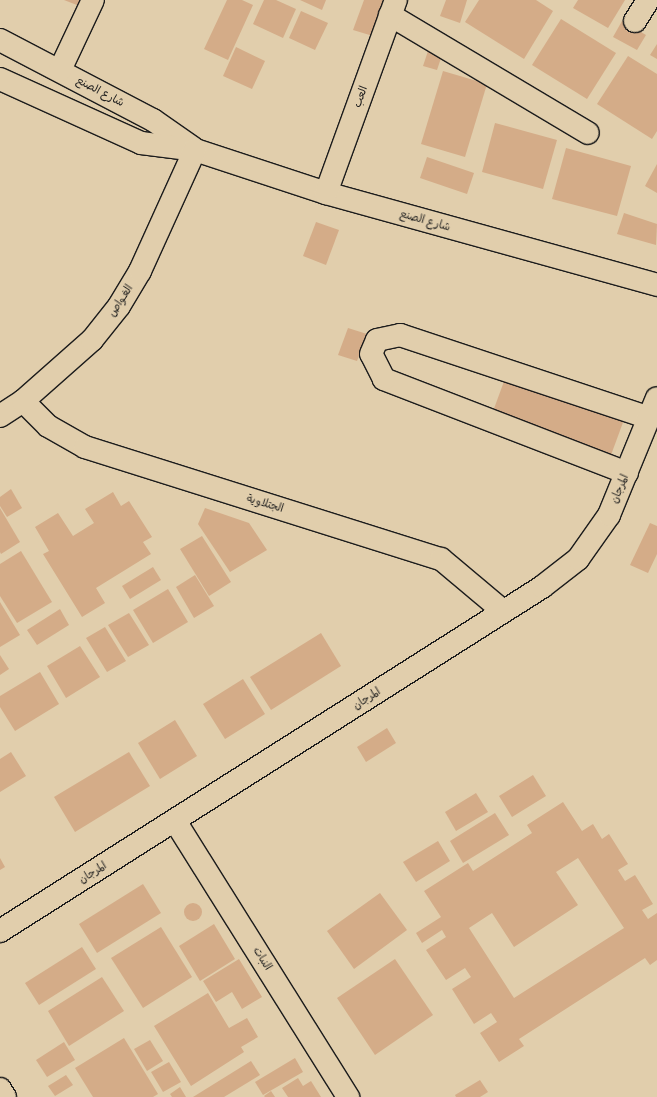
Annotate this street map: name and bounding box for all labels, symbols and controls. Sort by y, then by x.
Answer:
street label: شارع الصنع [74,74,126,110]
street label: العب [351,84,371,110]
street label: شارع الصنع [398,208,452,234]
street label: الغـواص [106,283,136,319]
street label: المرجان [608,473,632,505]
street label: الجتلاوية [245,492,285,516]
street label: المرجان [351,685,383,713]
street label: المرجان [77,859,109,887]
street label: النبات [250,945,274,973]

